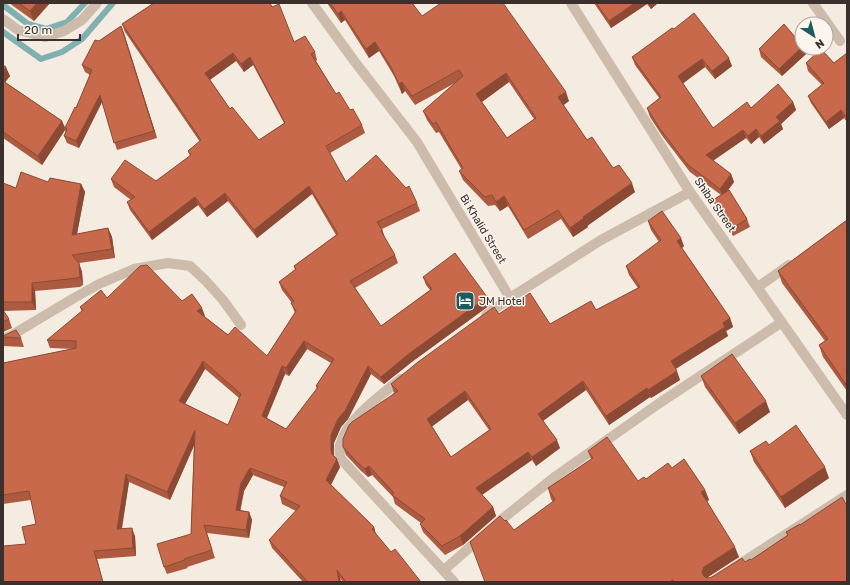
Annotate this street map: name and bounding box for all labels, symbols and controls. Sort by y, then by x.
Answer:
scale bar [18,16,80,42]
north arrow [794,16,834,56]
text: 20 m [24,23,52,37]
text: N [812,36,827,51]
street label: Shiba Street [692,175,739,235]
street label: Bi Khalid Street [457,192,509,267]
hotel icon: JM Hotel [454,290,476,312]
place label: JM Hotel [479,295,525,308]

